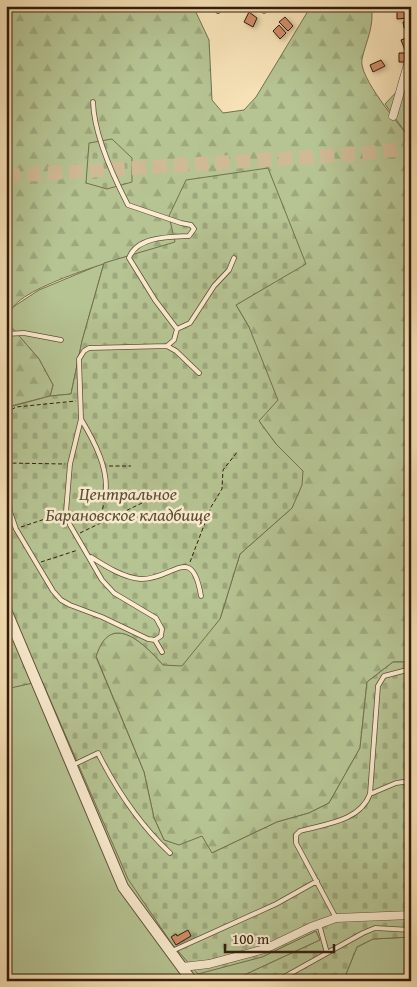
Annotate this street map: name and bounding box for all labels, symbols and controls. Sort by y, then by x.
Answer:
park label: Центральное Барановское кладбище [45,480,211,528]
scale bar [225,922,333,954]
text: 100 m [232,928,270,949]

